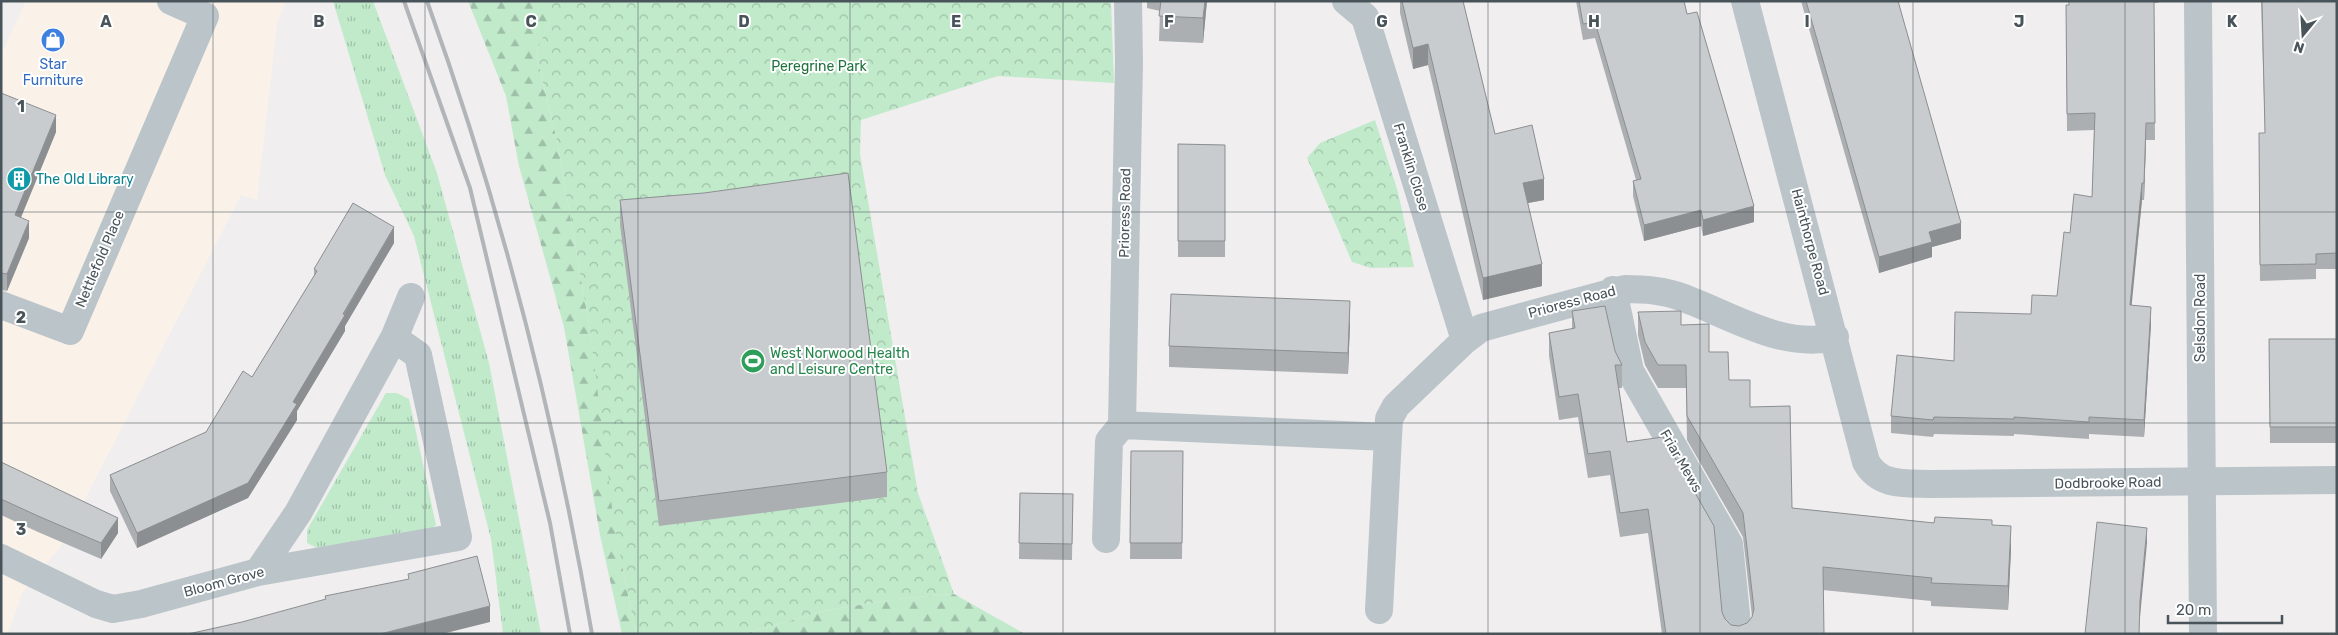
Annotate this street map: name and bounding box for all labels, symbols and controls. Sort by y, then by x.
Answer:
north arrow [2278,10,2328,60]
text: A [100,12,112,31]
text: B [313,12,325,31]
text: C [525,12,537,31]
text: D [738,12,750,31]
text: E [951,12,961,31]
text: F [1164,12,1174,31]
text: G [1376,12,1388,31]
text: H [1588,12,1600,31]
text: I [1804,12,1810,31]
text: J [2014,12,2024,31]
text: K [2227,12,2238,31]
shop icon: Star Furniture [40,27,66,53]
text: N [2292,37,2307,57]
place label: Star Furniture [23,56,83,89]
park label: Peregrine Park [771,58,868,75]
text: 1 [17,97,25,116]
street label: Franklin Close [1390,121,1432,213]
building icon: The Old Library [6,166,32,192]
street label: Prioress Road [1116,168,1134,258]
place label: The Old Library [36,171,134,188]
street label: Hainthorpe Road [1788,187,1832,297]
street label: Nettlefold Place [72,208,128,310]
street label: Selsdon Road [2192,274,2209,362]
street label: Prioress Road [1526,282,1618,322]
text: 2 [16,308,26,327]
place label: West Norwood Health and Leisure Centre [770,345,910,378]
sports icon: West Norwood Health and Leisure Centre [740,348,766,374]
street label: Friar Mews [1656,427,1706,495]
street label: Dodbrooke Road [2054,474,2162,492]
text: 3 [16,520,26,539]
street label: Bloom Grove [182,563,266,601]
scale bar [2168,592,2282,624]
text: 20 m [2176,601,2211,619]

